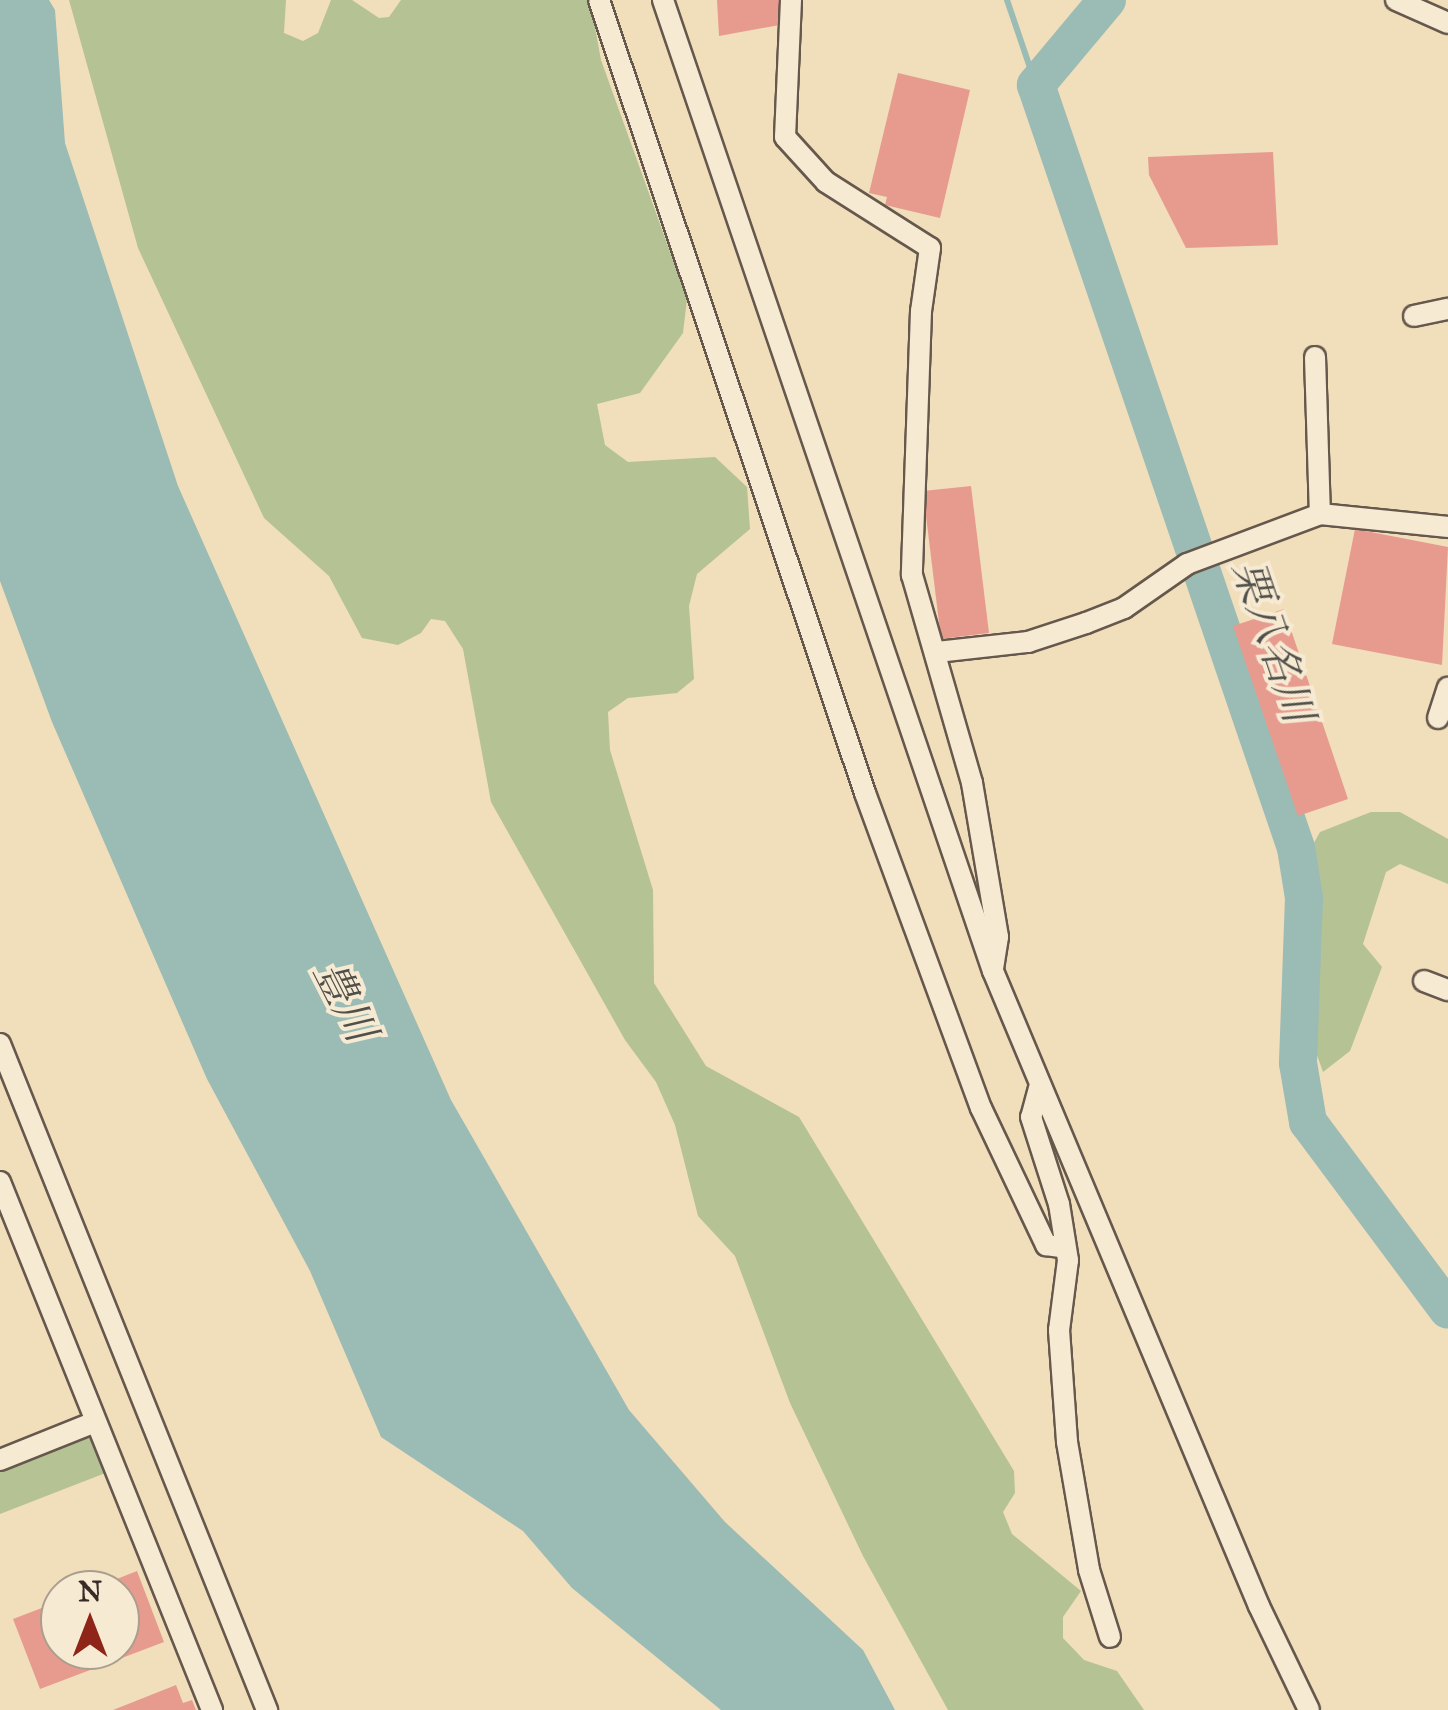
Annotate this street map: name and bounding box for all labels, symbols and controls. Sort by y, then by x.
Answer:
water label: 栗八名川 [1222,553,1324,729]
water label: 豊川 [303,952,387,1050]
north arrow [40,1570,140,1670]
text: N [78,1574,102,1609]

